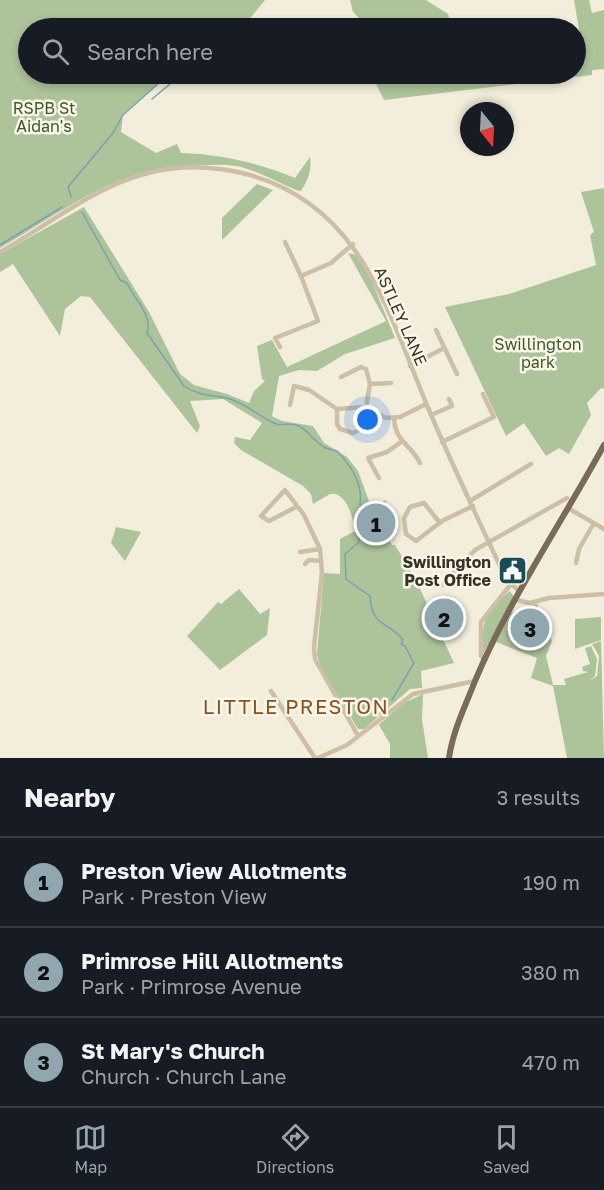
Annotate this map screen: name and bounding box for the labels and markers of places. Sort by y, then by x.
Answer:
pin: 1 [356,500,395,546]
place label: Swillington Post Office [402,552,491,590]
public building icon: Swillington Post Office [496,555,528,587]
pin: 2 [424,596,464,640]
pin: 3 [510,606,550,650]

